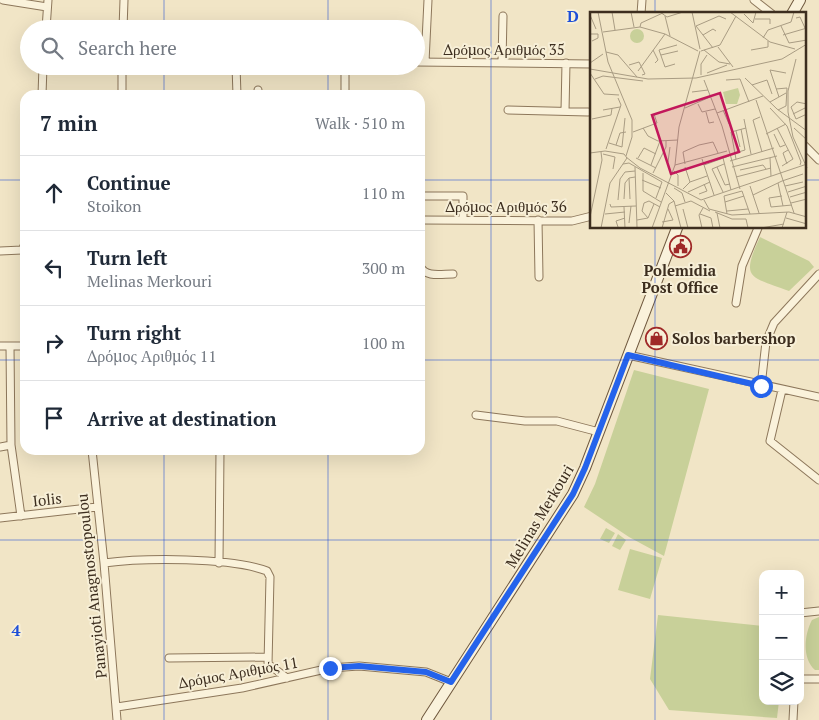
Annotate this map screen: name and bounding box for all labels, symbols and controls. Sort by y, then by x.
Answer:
text: D [567,5,579,27]
inset map [590,12,806,229]
search box [20,20,425,75]
icon: search [38,34,66,62]
text: Search here [78,35,177,60]
street label: Δρόμος Αριθμός 35 [443,39,565,59]
text: 7 min [40,109,97,137]
text: Walk · 510 m [315,112,405,134]
text: Continue [87,170,171,195]
icon: ahead [40,179,68,207]
text: 110 m [362,182,405,204]
text: Stoikon [87,195,142,217]
street label: Δρόμος Αριθμός 36 [445,196,567,216]
public building icon: Polemidia Post Office [668,235,692,259]
text: Turn left [87,245,168,270]
icon: left [40,254,68,282]
text: 300 m [362,257,405,279]
place label: Polemidia Post Office [642,260,718,297]
text: Melinas Merkouri [87,270,212,292]
text: Turn right [87,320,181,345]
shop icon: Solos barbershop [644,326,668,350]
place label: Solos barbershop [672,328,795,348]
icon: right [40,329,68,357]
text: 100 m [362,332,405,354]
text: Δρόμος Αριθμός 11 [87,345,217,367]
route start [750,375,773,398]
icon: arrive [40,404,68,432]
text: Arrive at destination [87,406,276,431]
street label: Melinas Merkouri [500,461,578,571]
street label: Iolis [31,488,63,510]
street label: Panayioti Anagnostopoulou [71,492,111,679]
map controls [759,570,804,705]
button: + [759,570,804,615]
button: − [759,615,804,660]
text: 4 [11,619,21,641]
street label: Δρόμος Αριθμός 11 [176,652,300,692]
route end [319,657,342,680]
button: layers [759,660,804,705]

